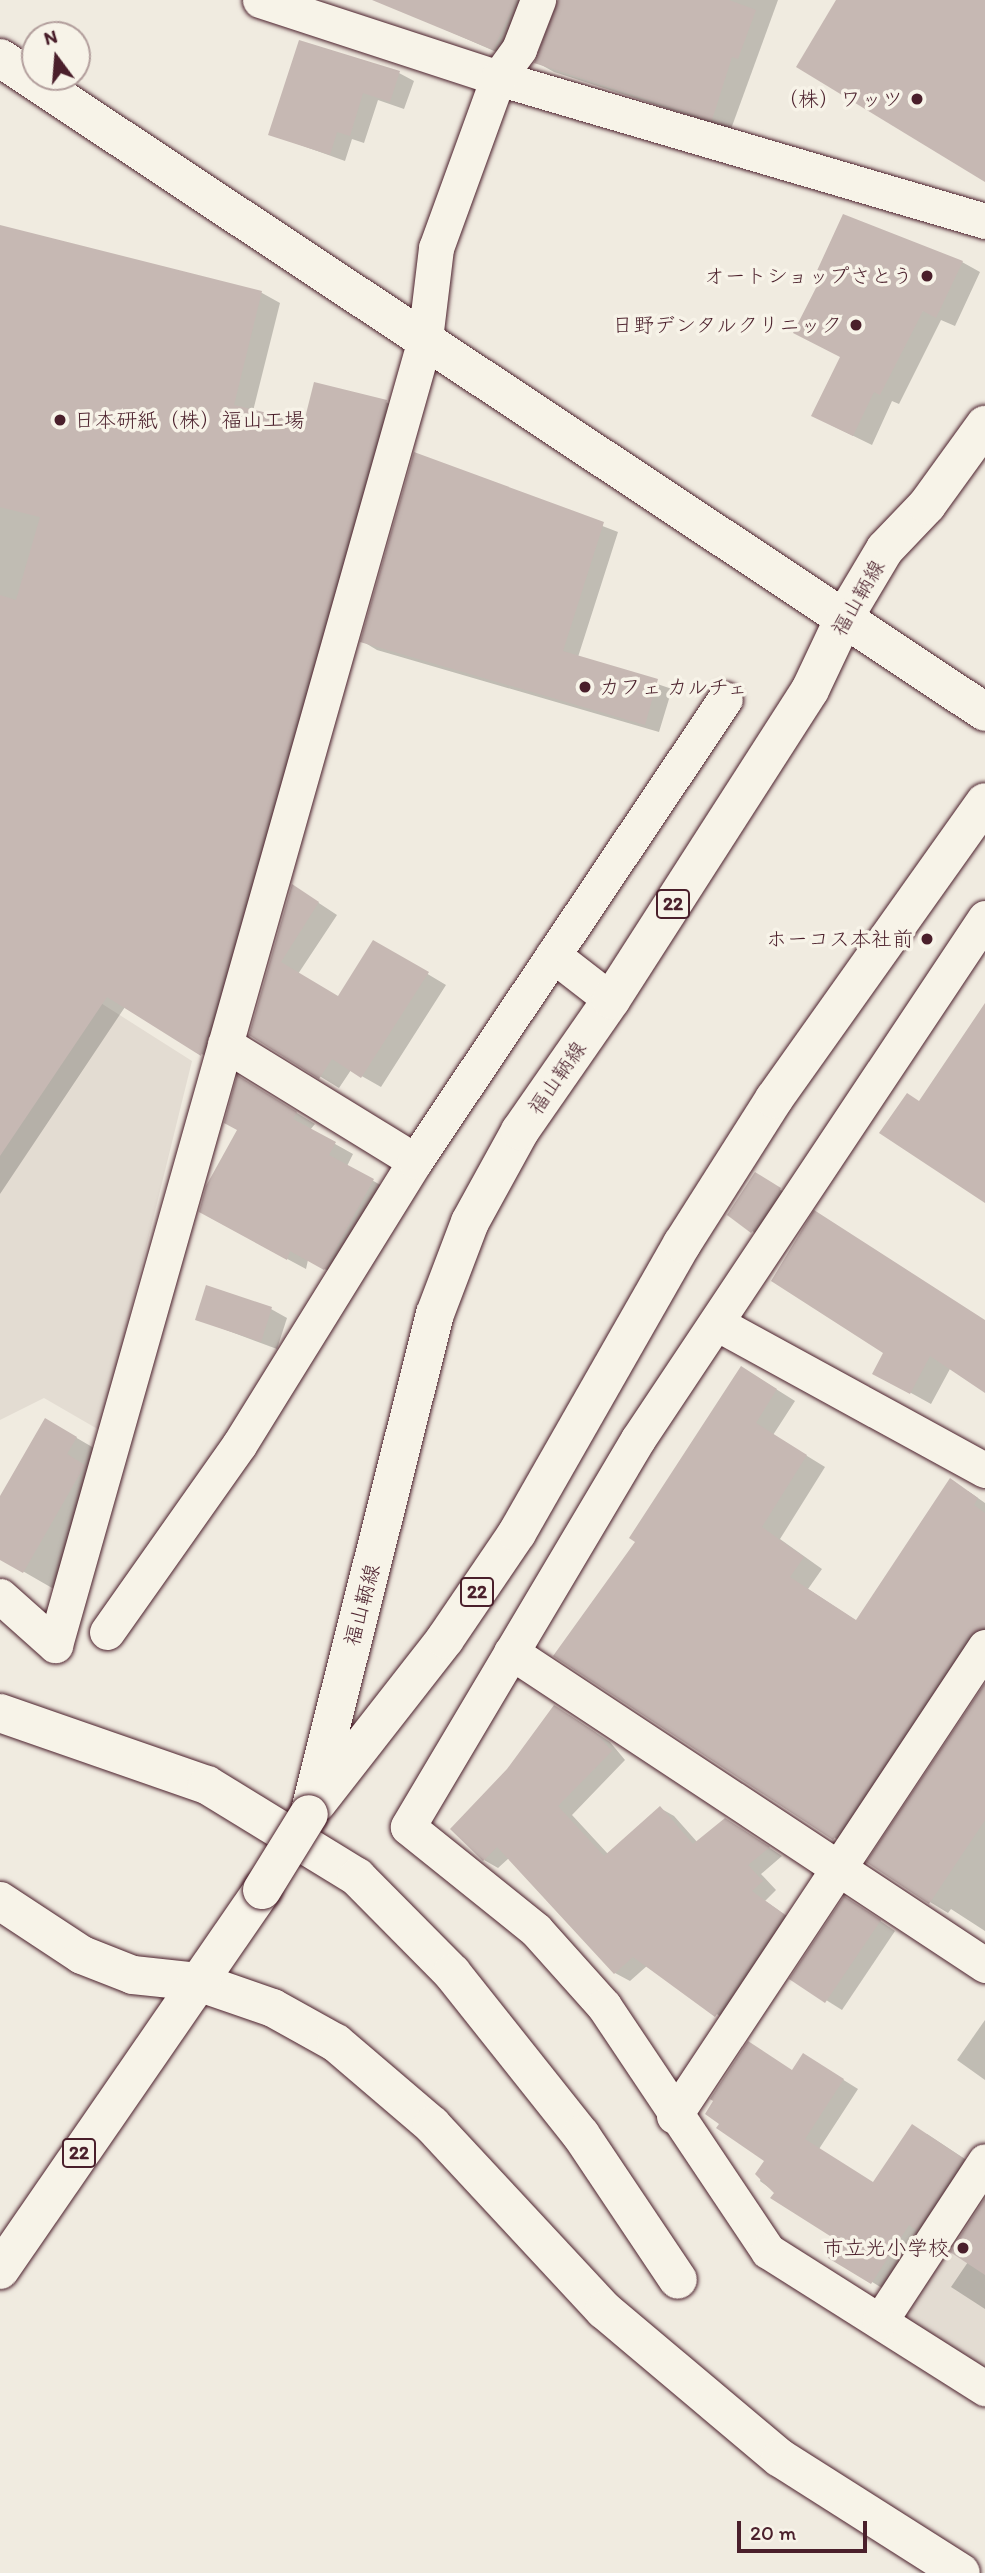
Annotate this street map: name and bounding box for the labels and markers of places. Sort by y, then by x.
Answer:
place label: （株）ワッツ [777,86,903,112]
marker: （株）ワッツ [909,91,925,107]
place label: オートショップさとう [703,263,913,289]
marker: オートショップさとう [919,268,935,284]
place label: 日野デンタルクリニック [611,312,842,338]
marker: 日野デンタルクリニック [848,317,864,333]
place label: 日本研紙（株）福山工場 [74,407,305,433]
marker: 日本研紙（株）福山工場 [52,412,68,428]
place label: カフェ カルチェ [599,674,751,700]
marker: カフェ カルチェ [577,679,593,695]
place label: ホーコス本社前 [766,926,913,952]
marker: ホーコス本社前 [919,931,935,947]
place label: 市立光小学校 [823,2235,949,2261]
marker: 市立光小学校 [955,2240,971,2256]

